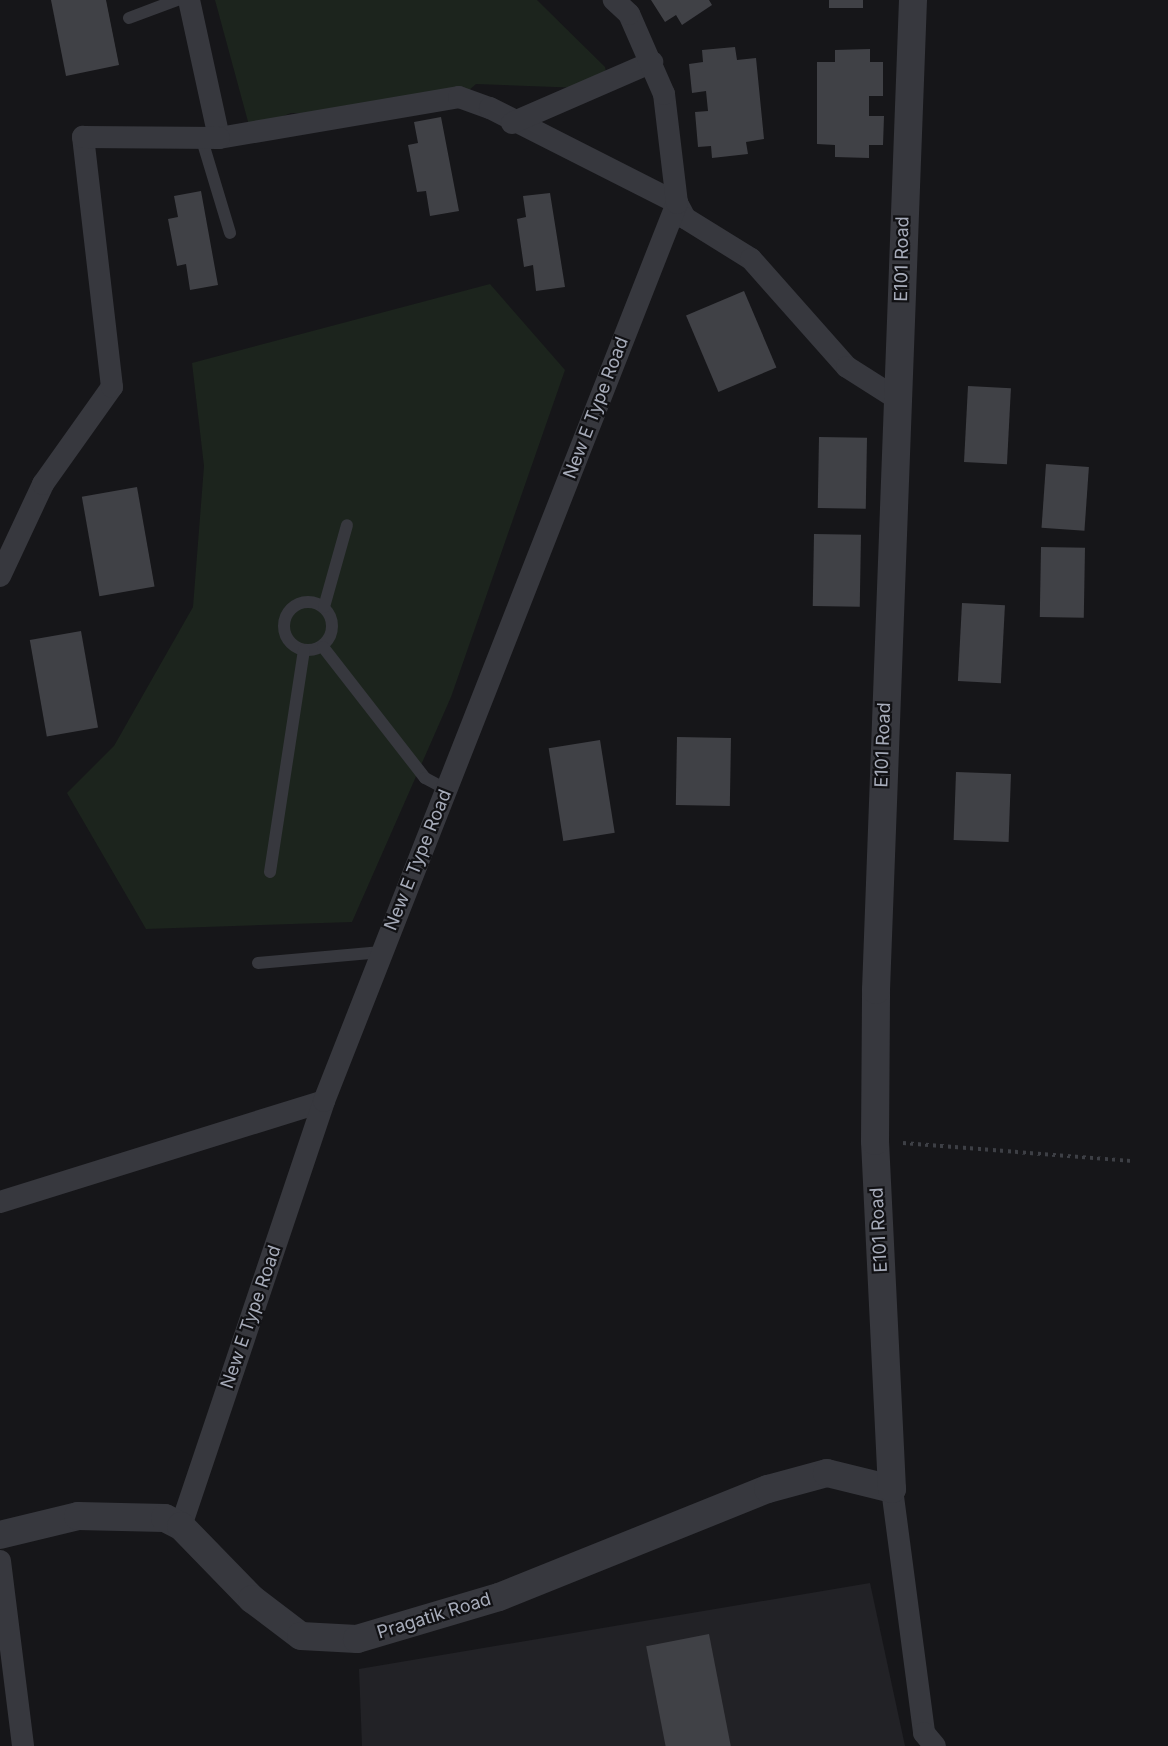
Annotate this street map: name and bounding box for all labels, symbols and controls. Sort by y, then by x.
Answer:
street label: E101 Road [890,216,914,302]
street label: New E Type Road [559,334,633,482]
street label: E101 Road [871,702,895,788]
street label: New E Type Road [380,786,456,934]
street label: E101 Road [866,1187,892,1273]
street label: New E Type Road [216,1243,286,1391]
street label: Pragatik Road [374,1588,494,1644]

